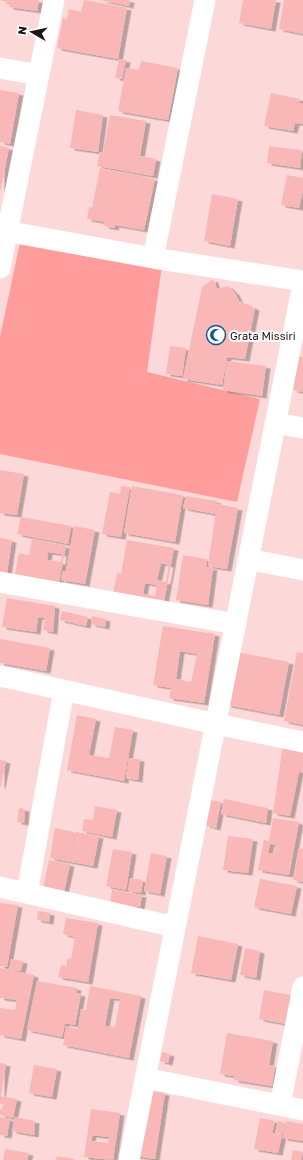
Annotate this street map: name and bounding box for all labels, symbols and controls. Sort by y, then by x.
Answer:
north arrow [12,12,52,52]
text: N [15,25,29,36]
mosque icon: Grata Missiri [205,324,227,346]
place label: Grata Missiri [230,329,296,342]

